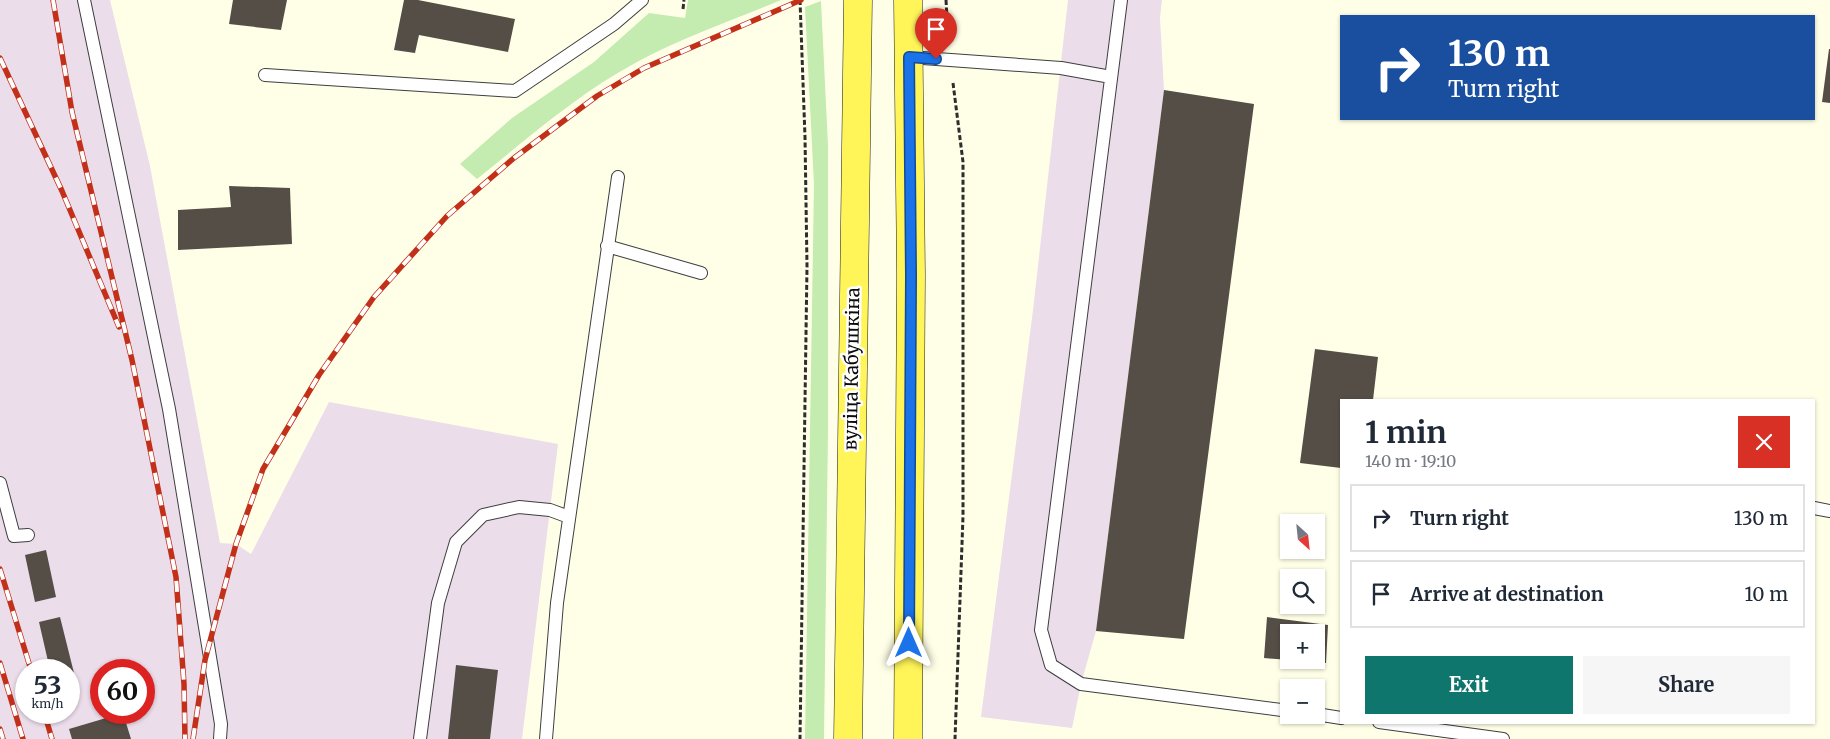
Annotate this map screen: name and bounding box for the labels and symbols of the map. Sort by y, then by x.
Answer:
pin [915,8,957,59]
street label: вуліца Кабушкіна [839,287,864,451]
north arrow [1280,514,1325,559]
position arrow [882,616,934,668]
speed limit sign: 60 [90,659,155,724]

